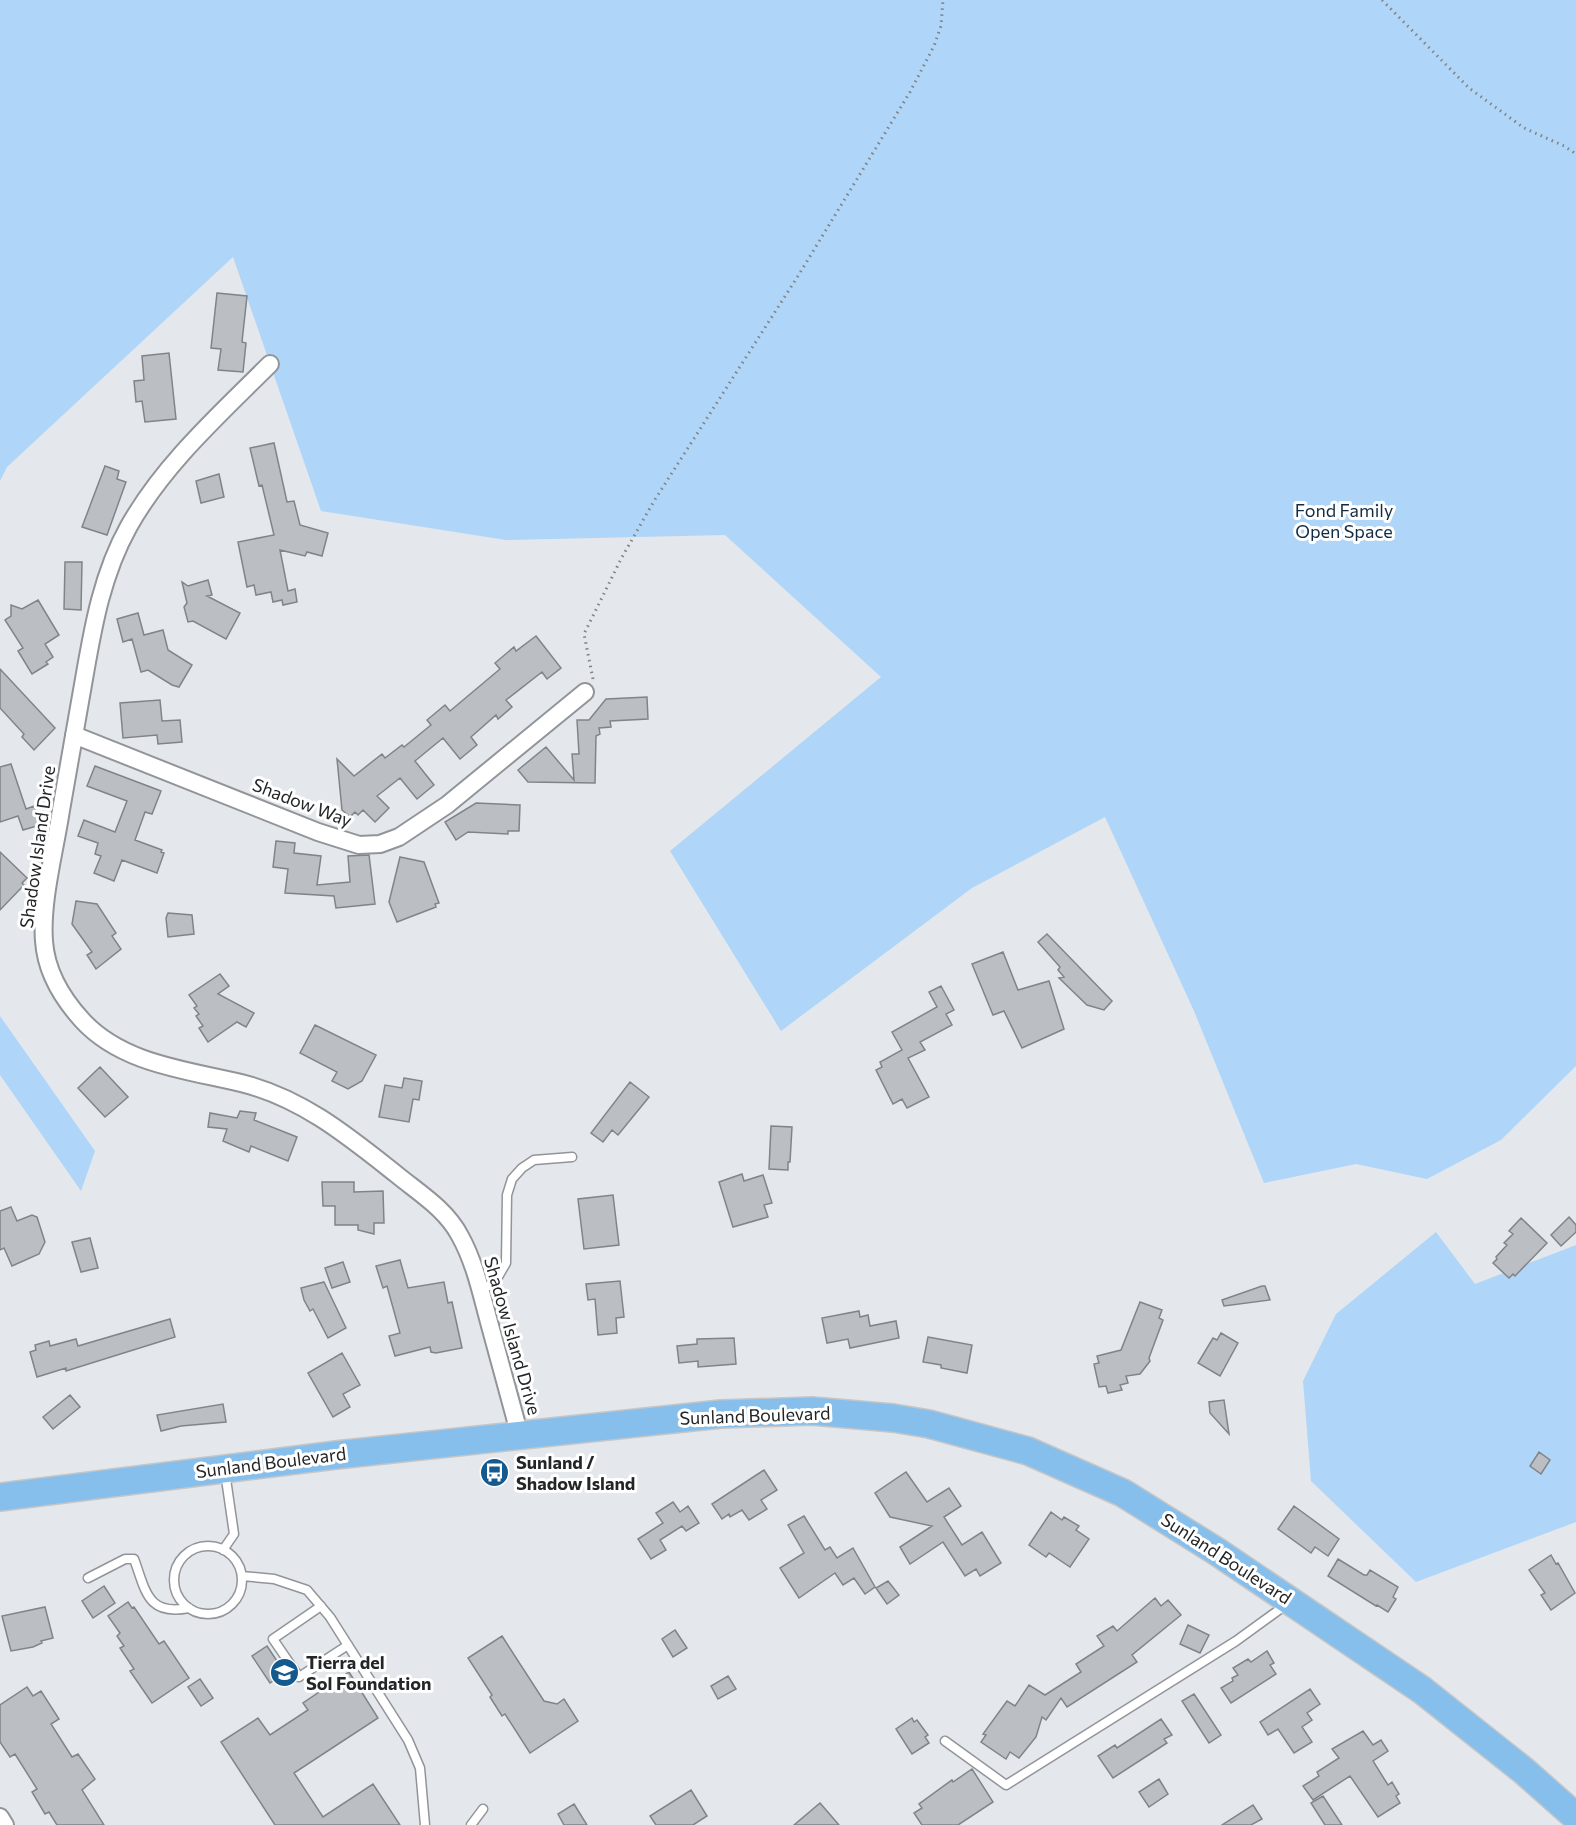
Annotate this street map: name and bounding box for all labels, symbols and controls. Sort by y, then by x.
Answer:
park label: Fond Family Open Space [1295,499,1393,542]
street label: Shadow Island Drive [15,764,59,930]
street label: Shadow Way [249,773,355,831]
street label: Shadow Island Drive [480,1254,546,1417]
street label: Sunland Boulevard [679,1401,831,1429]
street label: Sunland Boulevard [195,1442,347,1482]
place label: Sunland / Shadow Island [516,1451,635,1494]
bus stop icon: Sunland / Shadow Island [479,1457,511,1489]
street label: Sunland Boulevard [1157,1508,1296,1609]
place label: Tierra del Sol Foundation [306,1651,431,1694]
school or university icon: Tierra del Sol Foundation [269,1657,301,1689]

